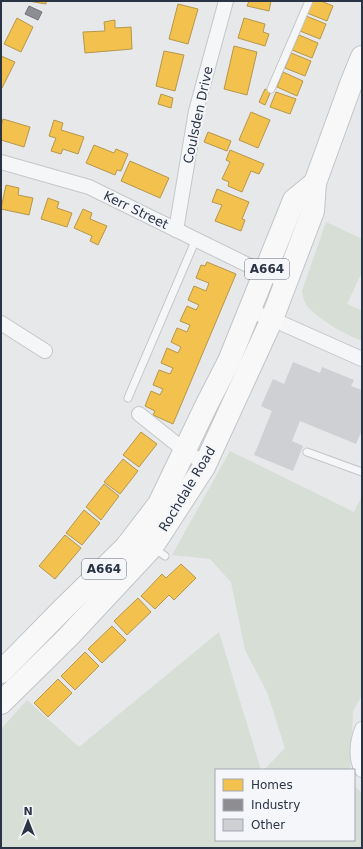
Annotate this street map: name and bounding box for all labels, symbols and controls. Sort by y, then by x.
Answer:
street label: Coulsden Drive [180,65,216,165]
street label: Kerr Street [101,188,171,232]
road number: A664 [245,259,289,279]
street label: Rochdale Road [156,444,218,534]
road number: A664 [82,559,126,579]
legend [215,769,355,841]
text: Homes [251,778,293,792]
text: Industry [251,798,300,812]
north arrow [8,801,48,841]
text: N [23,805,33,818]
text: Other [251,818,285,832]

